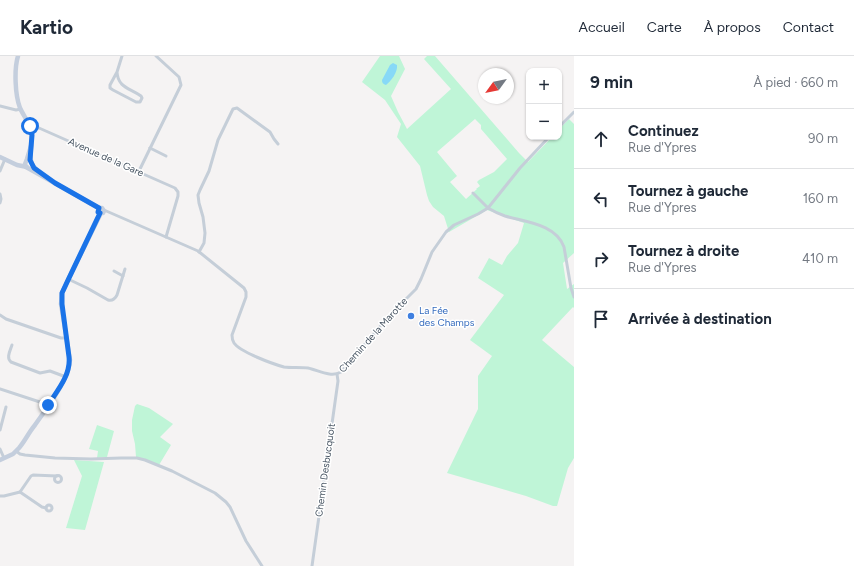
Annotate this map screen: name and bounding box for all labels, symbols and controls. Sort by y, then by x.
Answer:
text: Kartio [20,16,73,39]
text: Accueil [579,19,625,36]
text: Carte [647,19,682,36]
text: À propos [704,19,761,36]
text: Contact [783,19,834,36]
north arrow [478,68,514,104]
map controls [526,68,562,140]
button: + [526,68,562,104]
text: 9 min [590,72,633,92]
text: À pied · 660 m [754,75,838,90]
button: − [526,104,562,140]
route start [21,117,39,135]
text: Continuez [628,122,699,140]
icon: ahead [590,128,612,150]
text: 90 m [808,131,838,146]
street label: Avenue de la Gare [66,135,146,180]
text: Rue d'Ypres [628,140,697,155]
text: Tournez à gauche [628,182,748,200]
icon: left [590,188,612,210]
text: 160 m [803,191,838,206]
text: Rue d'Ypres [628,200,697,215]
text: Tournez à droite [628,242,739,260]
icon: right [590,248,612,270]
text: 410 m [802,251,838,266]
text: Rue d'Ypres [628,260,697,275]
street label: Chemin de la Marotte [336,294,410,375]
place label: La Fée des Champs [419,304,475,329]
icon: arrive [590,308,612,330]
text: Arrivée à destination [628,310,772,328]
marker: La Fée des Champs [406,311,416,321]
route end [39,396,57,414]
street label: Chemin Desbucquoit [312,422,338,518]

